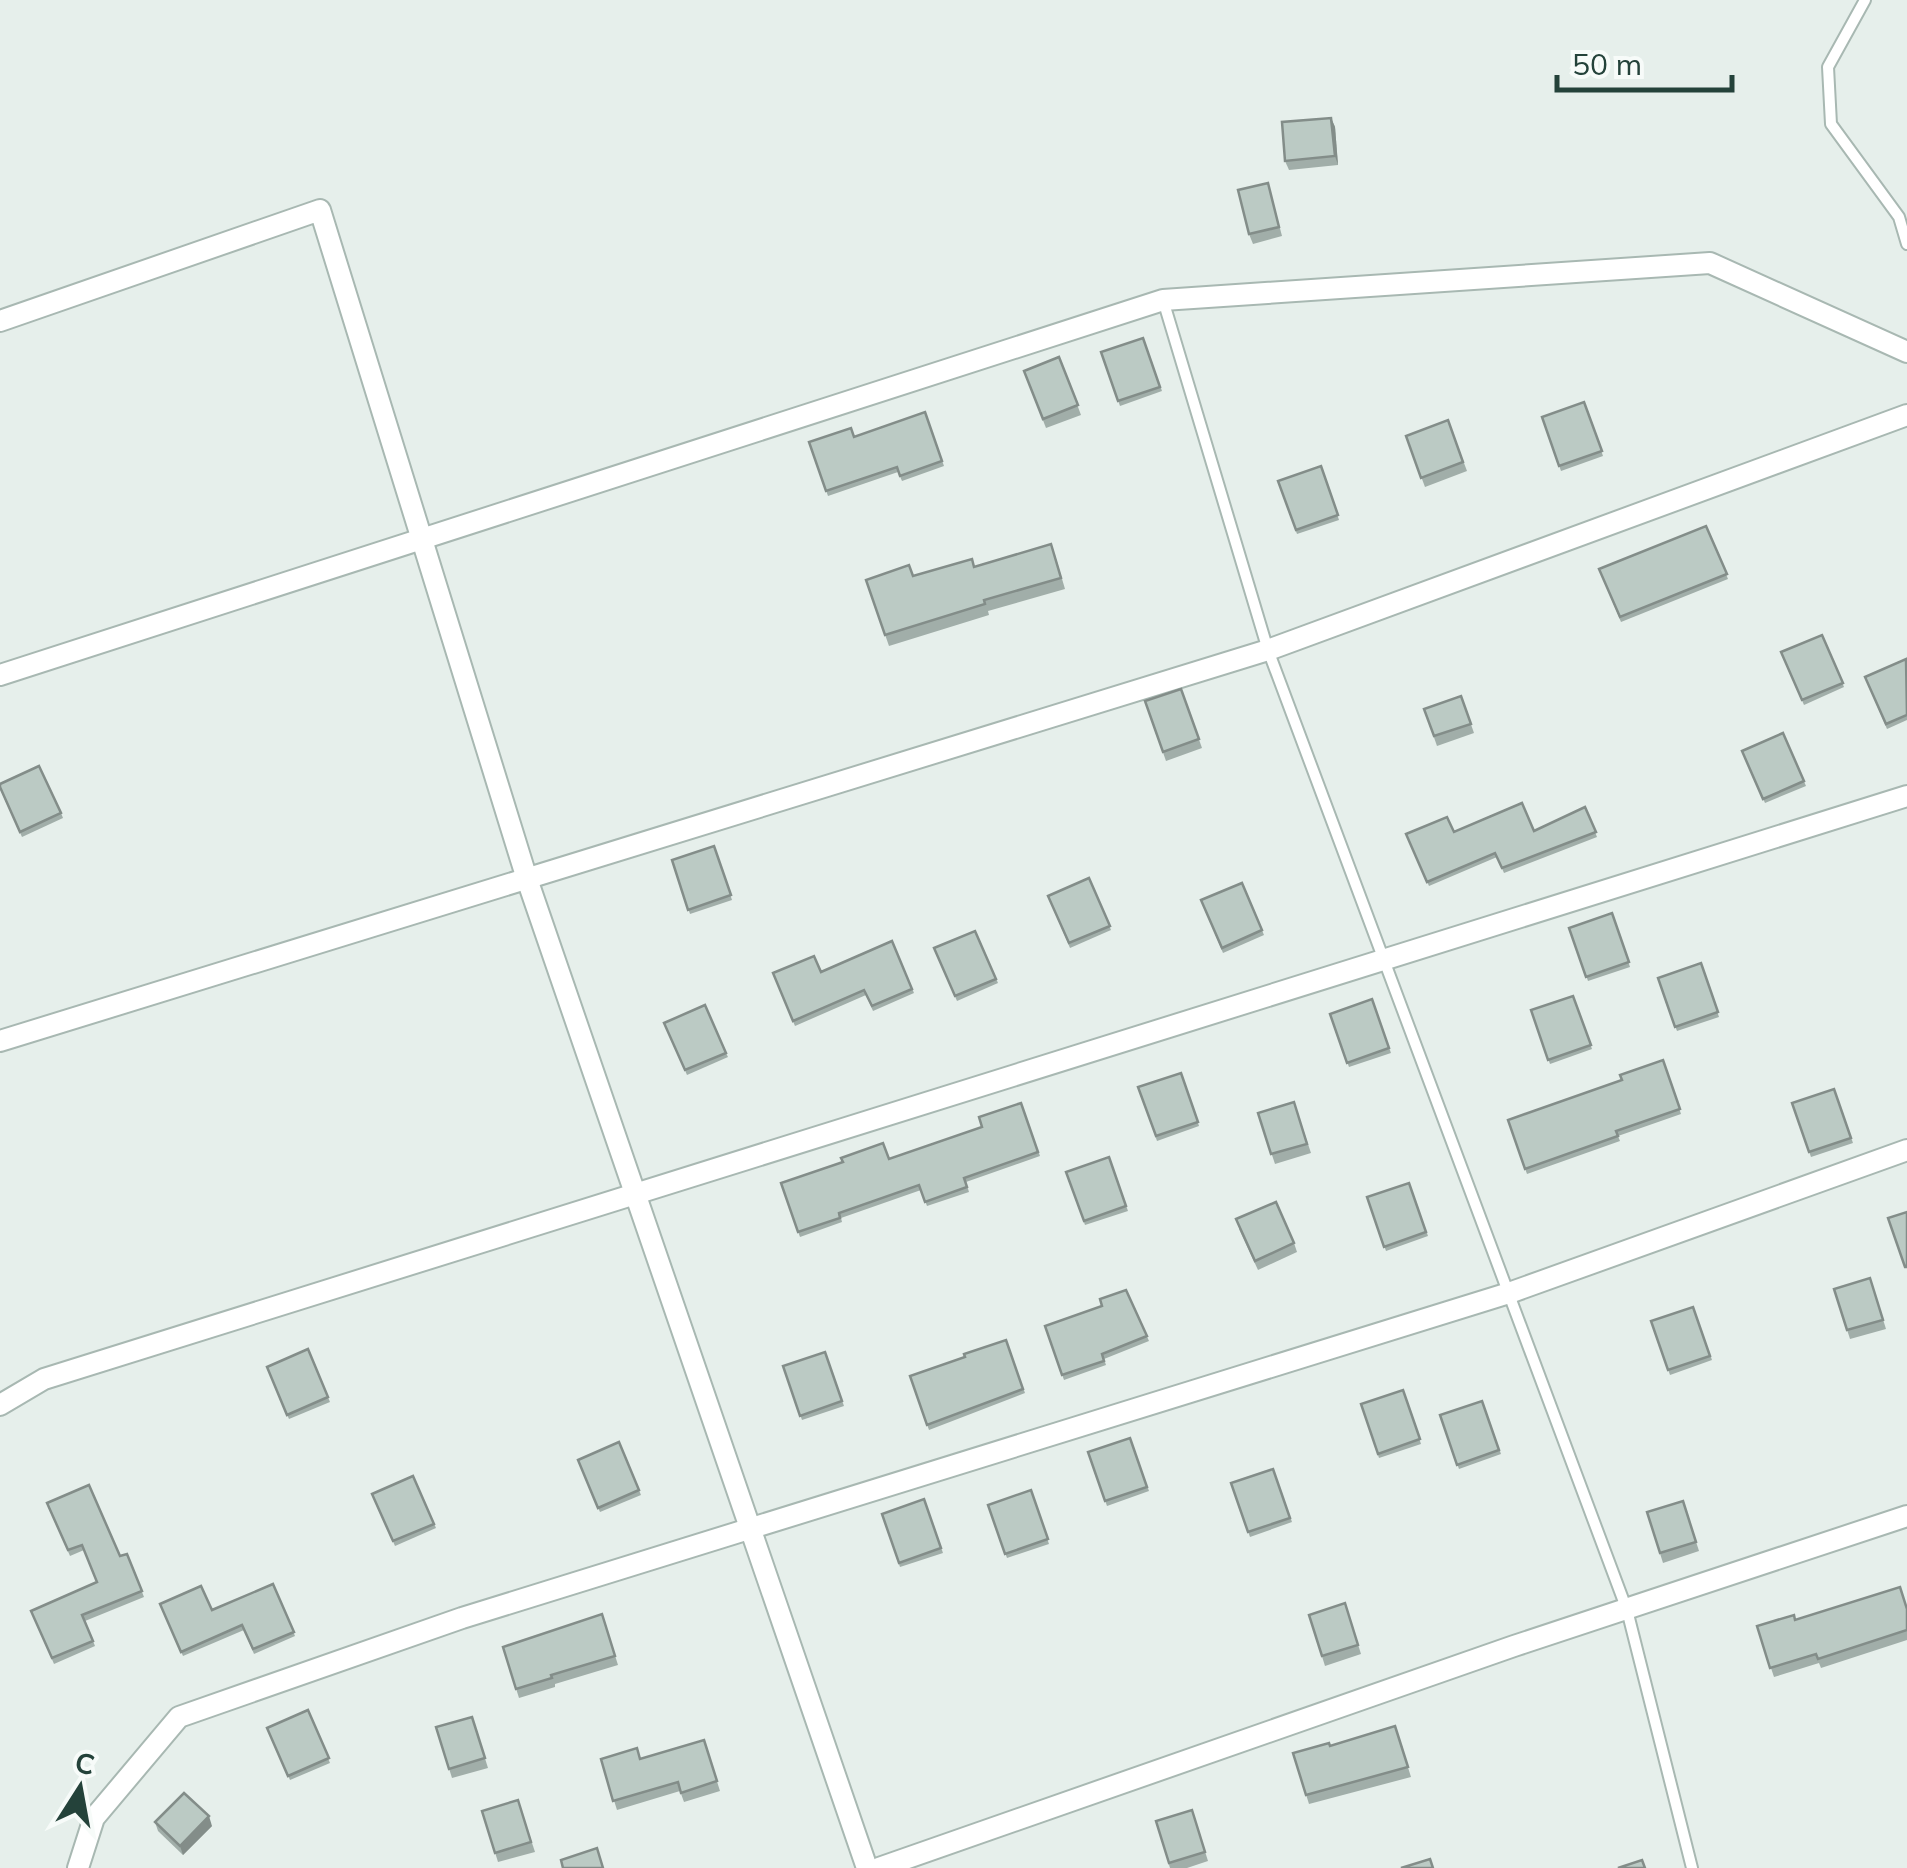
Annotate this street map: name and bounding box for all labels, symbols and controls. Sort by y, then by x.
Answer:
scale bar [1557,30,1732,92]
text: 50 m [1572,45,1642,83]
north arrow [30,1738,130,1838]
text: С [72,1744,98,1782]

